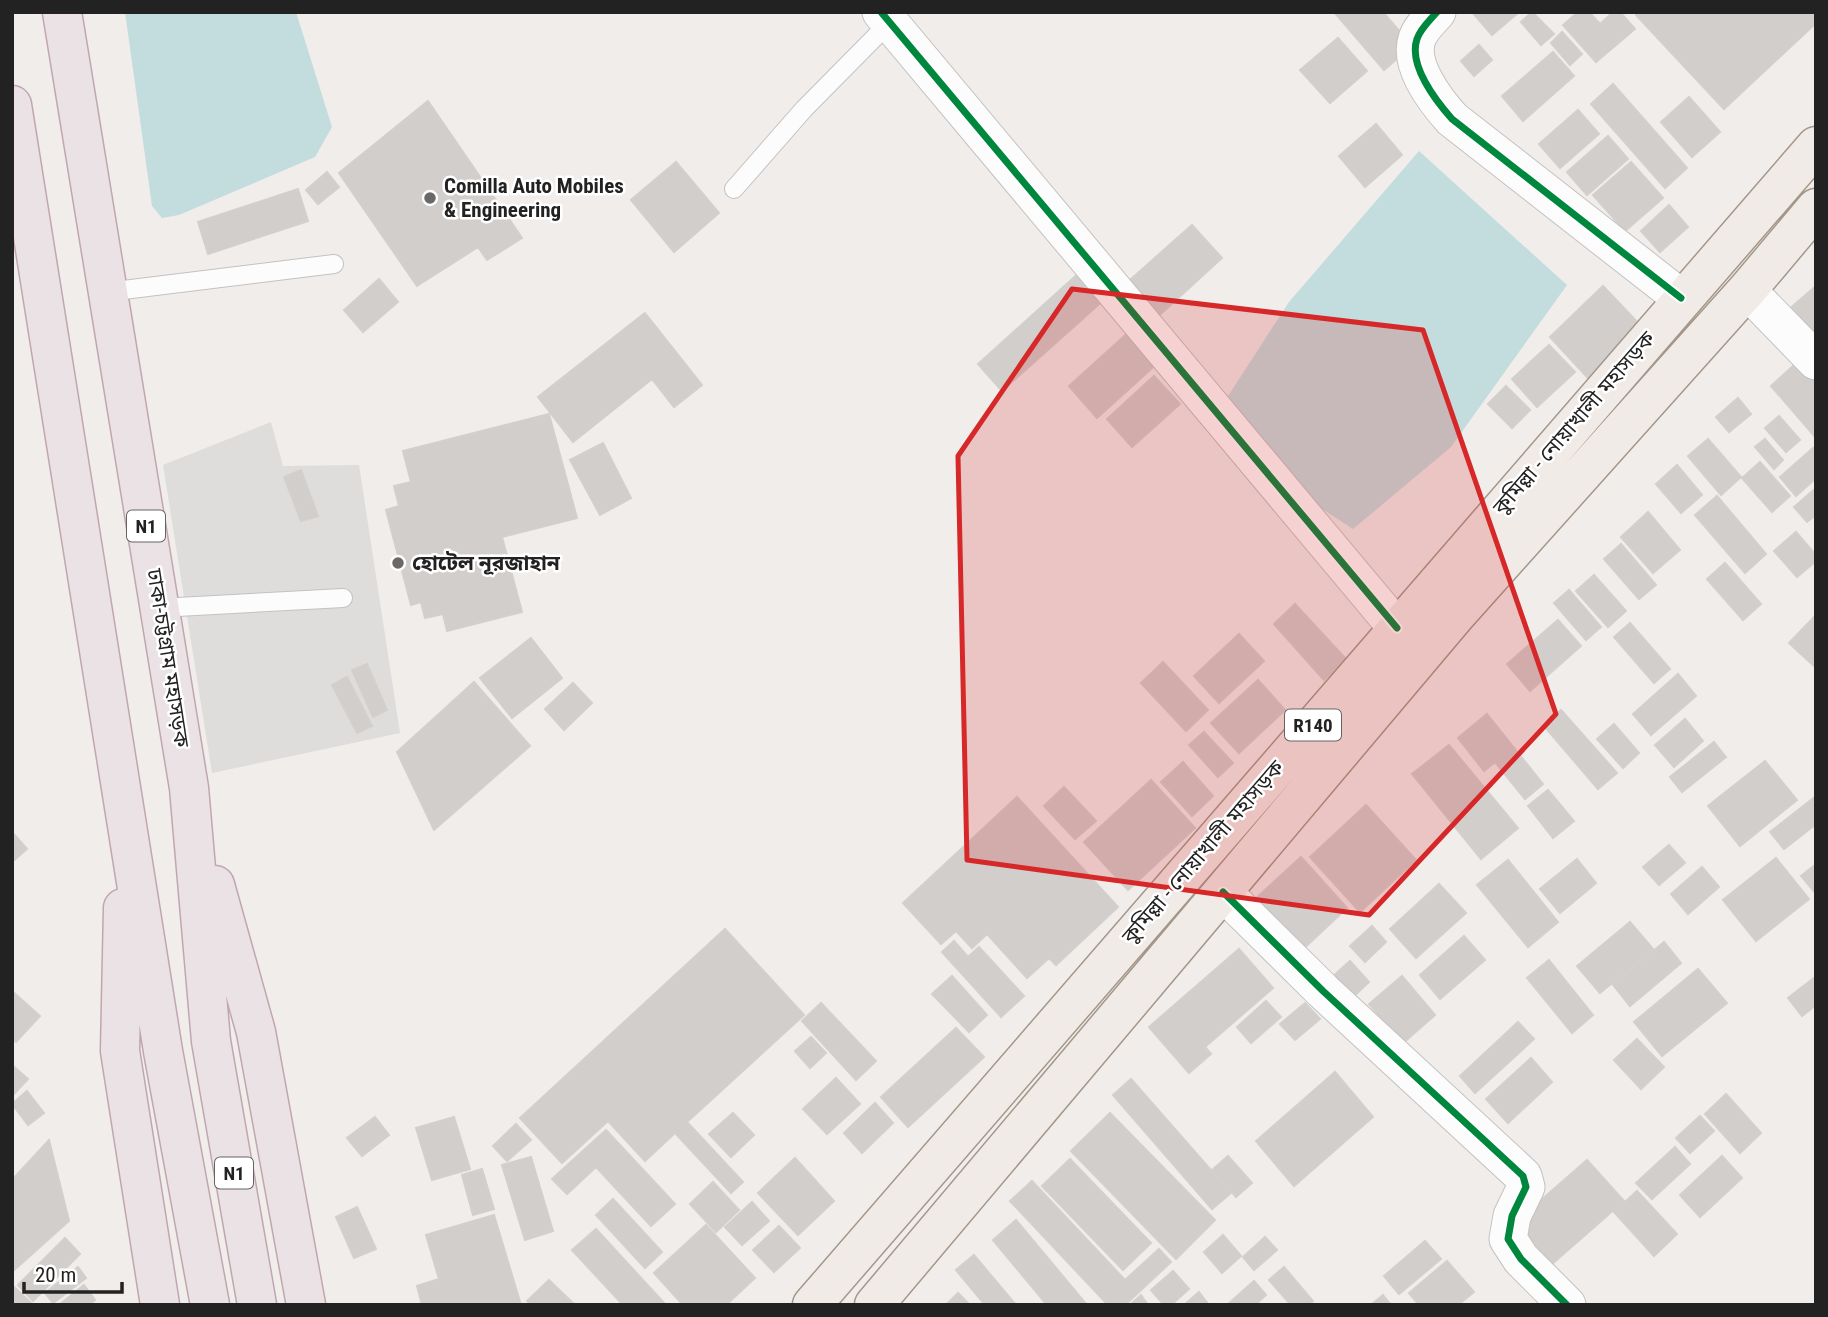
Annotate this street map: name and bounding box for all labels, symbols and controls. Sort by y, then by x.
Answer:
place label: Comilla Auto Mobiles & Engineering [444,174,624,222]
marker: Comilla Auto Mobiles & Engineering [422,190,438,206]
street label: কুমিল্লা - নোয়াখালী মহাসড়ক [1487,326,1661,520]
road number: N1 [127,510,165,541]
place label: হোটেল নূরজাহান [412,551,561,575]
marker: হোটেল নূরজাহান [390,555,406,571]
street label: ঢাকা-চট্টগ্রাম মহাসড়ক [142,566,194,750]
road number: R140 [1285,710,1341,740]
street label: কুমিল্লা - নোয়াখালী মহাসড়ক [1116,755,1290,949]
road number: N1 [215,1158,253,1189]
scale bar [24,1250,122,1294]
text: 20 m [35,1263,76,1287]

